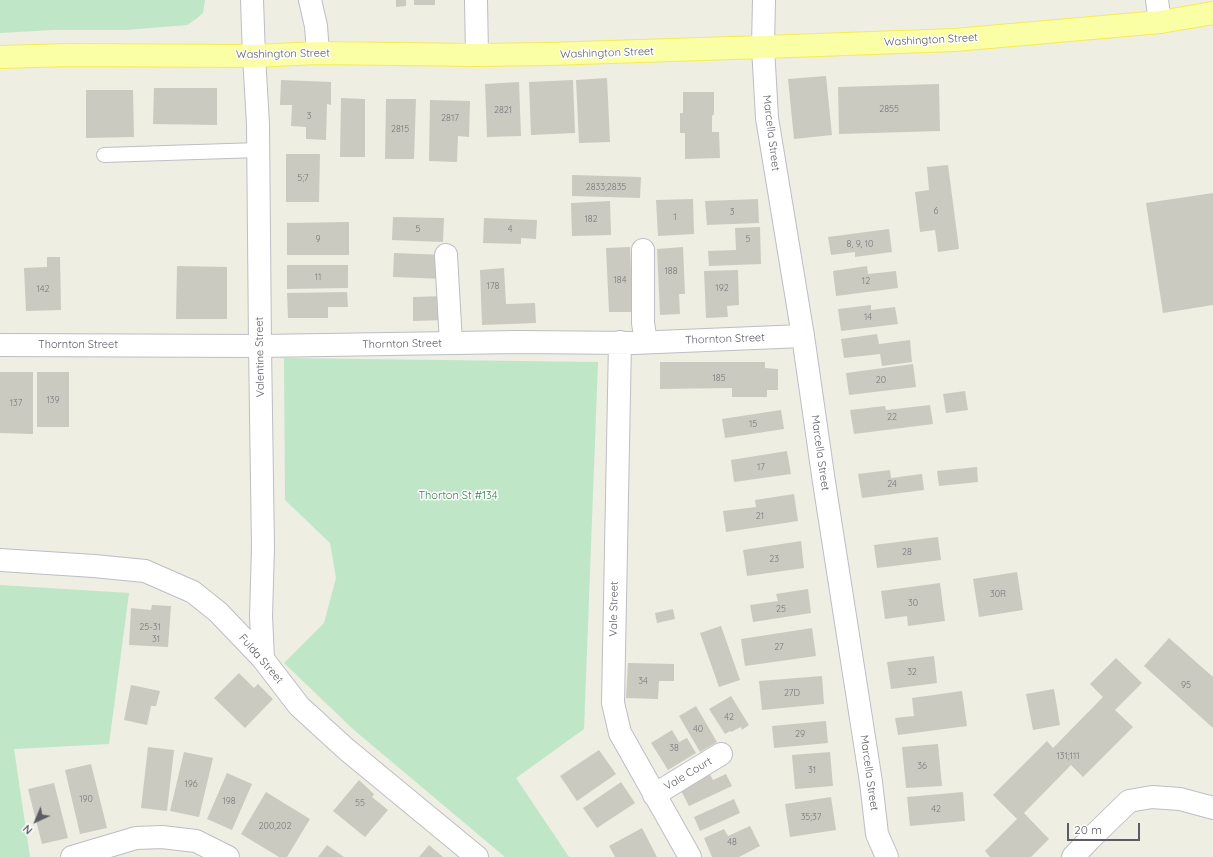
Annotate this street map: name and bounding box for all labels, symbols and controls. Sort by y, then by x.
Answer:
street label: Washington Street [884,31,978,49]
street label: Washington Street [560,45,654,61]
street label: Washington Street [236,47,330,61]
street label: Marcella Street [760,94,782,172]
house number: 2855 [879,104,899,114]
house number: 2821 [494,105,512,115]
house number: 3 [307,111,311,121]
house number: 2817 [441,113,459,123]
house number: 2815 [391,124,409,134]
house number: 5;7 [297,173,309,183]
house number: 2833;2835 [586,182,626,192]
house number: 6 [934,206,938,216]
house number: 3 [730,207,734,217]
house number: 1 [673,212,677,222]
house number: 182 [584,214,598,224]
house number: 5 [416,224,420,234]
house number: 4 [508,224,512,234]
house number: 9 [315,234,321,244]
house number: 5 [746,234,750,244]
house number: 8, 9, 10 [847,239,873,249]
house number: 188 [664,266,678,276]
house number: 11 [315,272,321,282]
house number: 184 [614,275,626,285]
house number: 12 [862,276,870,286]
house number: 178 [487,281,499,291]
house number: 192 [715,283,729,293]
house number: 142 [37,284,49,294]
house number: 14 [864,312,872,322]
street label: Valentine Street [253,317,267,397]
street label: Thornton Street [685,331,765,347]
street label: Thornton Street [362,337,442,351]
street label: Thornton Street [38,338,118,352]
house number: 185 [712,373,726,383]
house number: 20 [876,375,886,385]
house number: 139 [46,395,60,405]
house number: 137 [10,398,22,408]
house number: 22 [887,412,897,422]
street label: Marcella Street [808,414,832,492]
house number: 15 [749,419,757,429]
house number: 17 [757,462,765,472]
house number: 24 [887,479,897,489]
park label: Thorton St #134 [418,489,498,503]
house number: 21 [756,511,764,521]
house number: 28 [902,547,912,557]
house number: 23 [769,554,779,564]
street label: Vale Street [607,581,621,637]
house number: 30R [990,589,1006,599]
house number: 30 [908,598,918,608]
house number: 25 [776,604,786,614]
house number: 25-31 [139,622,161,632]
street label: Fulda Street [236,632,286,686]
house number: 31 [152,634,160,644]
house number: 27 [774,642,784,652]
house number: 32 [907,667,917,677]
house number: 34 [638,676,648,686]
house number: 95 [1181,680,1191,690]
house number: 27D [784,688,800,698]
house number: 42 [724,712,734,722]
house number: 40 [693,724,703,734]
house number: 29 [795,729,805,739]
street label: Marcella Street [857,734,881,812]
house number: 38 [669,743,679,753]
house number: 131;111 [1056,751,1080,761]
street label: Vale Court [662,755,714,793]
house number: 36 [917,761,927,771]
house number: 31 [808,765,816,775]
house number: 196 [184,779,198,789]
house number: 190 [79,794,93,804]
house number: 198 [222,796,236,806]
house number: 55 [355,798,365,808]
north arrow [16,801,56,841]
house number: 42 [931,804,941,814]
house number: 35;37 [801,812,821,822]
scale bar [1069,815,1142,841]
house number: 200,202 [259,821,291,831]
text: N [20,822,35,837]
text: 20 m [1074,822,1102,837]
house number: 48 [727,837,737,847]

